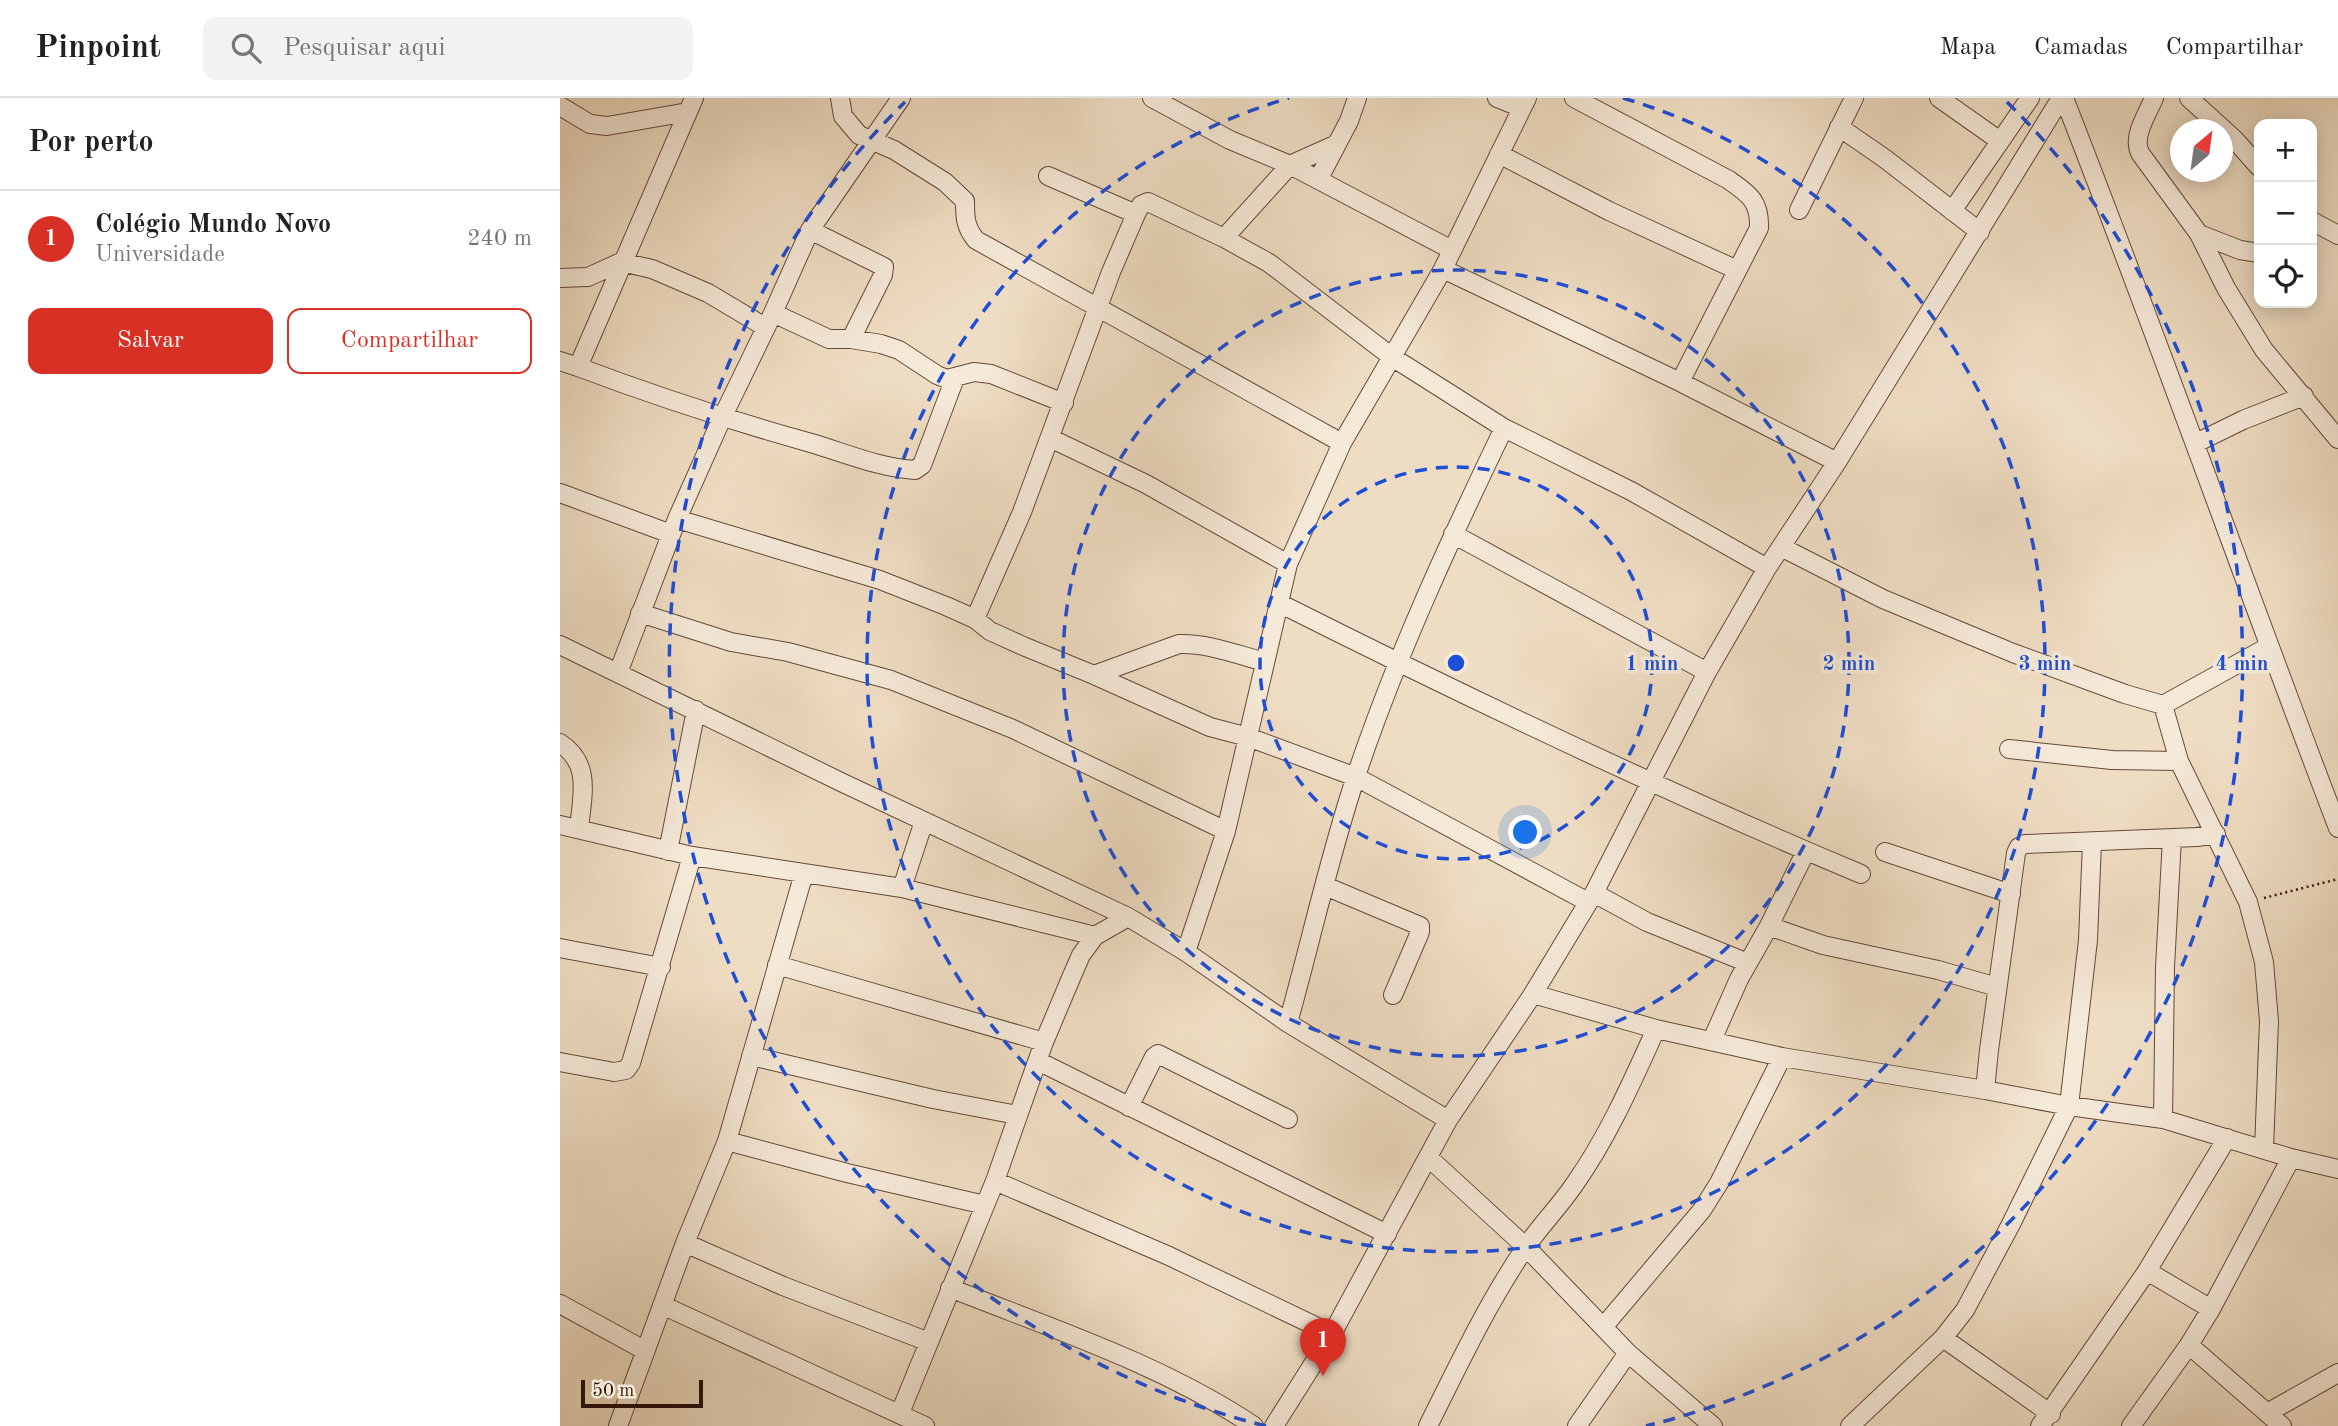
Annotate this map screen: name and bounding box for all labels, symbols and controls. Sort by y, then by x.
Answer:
search box [203,17,693,80]
icon: search [227,29,265,67]
text: Pinpoint [35,32,161,65]
text: Pesquisar aqui [283,35,445,61]
text: Mapa [1940,36,1996,60]
text: Camadas [2034,36,2128,60]
text: Compartilhar [2166,36,2303,60]
north arrow [2170,119,2233,182]
map controls [2254,119,2317,308]
button: + [2254,119,2317,182]
text: Por perto [28,128,154,158]
button: − [2254,182,2317,245]
text: Colégio Mundo Novo [95,212,331,238]
text: 1 [44,227,58,250]
text: 240 m [467,227,532,250]
text: Universidade [95,243,225,266]
button: locate [2254,245,2317,308]
button: Salvar [28,308,273,374]
button: Compartilhar [287,308,532,374]
centre of rings [1444,651,1468,675]
text: 1 min [1626,654,1678,675]
text: 2 min [1823,654,1875,675]
text: 3 min [2019,654,2071,675]
text: 4 min [2216,654,2268,675]
your location [1508,815,1542,849]
pin: 1 [1300,1318,1346,1376]
scale bar [581,1377,704,1409]
text: 50 m [592,1382,634,1401]

